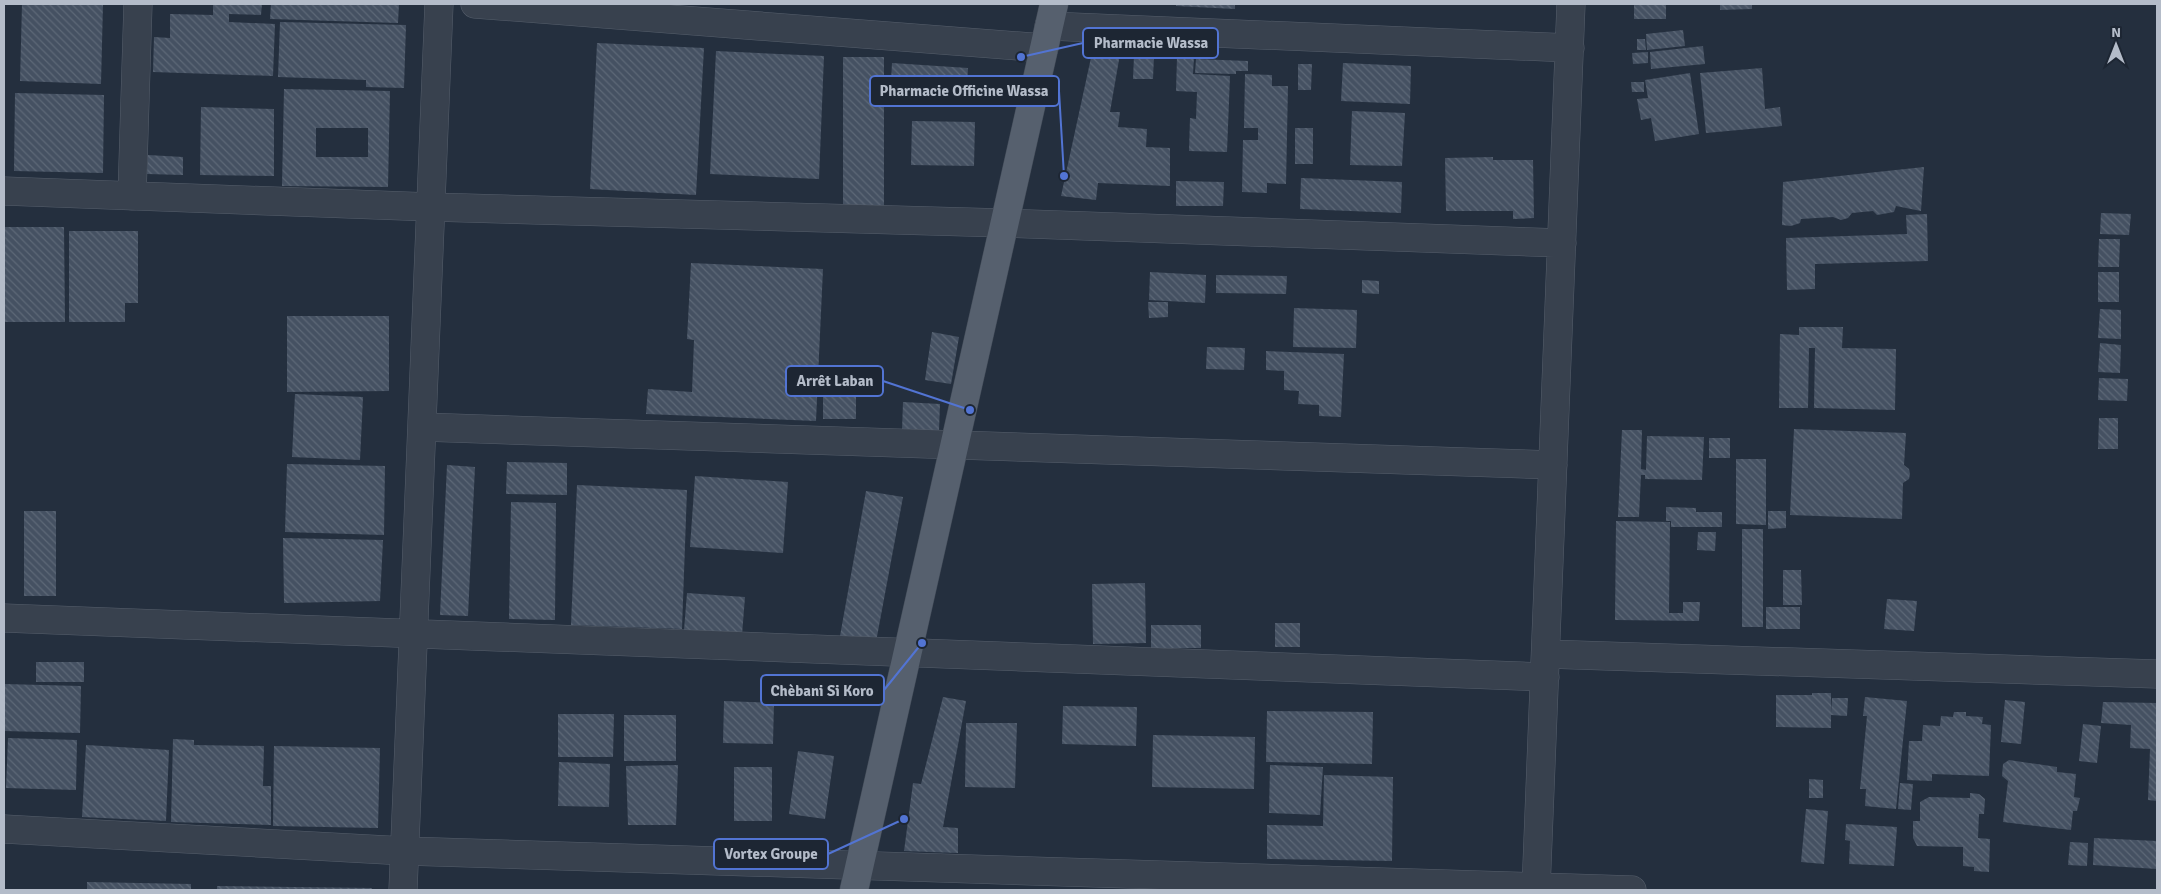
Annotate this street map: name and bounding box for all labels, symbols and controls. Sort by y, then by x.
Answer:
north arrow [2091,20,2141,70]
text: N [2111,24,2121,41]
callout: Pharmacie Wassa [1083,28,1218,58]
text: Pharmacie Wassa [1094,34,1209,52]
callout: Pharmacie Officine Wassa [870,76,1059,106]
text: Pharmacie Officine Wassa [879,82,1049,100]
callout: Arrêt Laban [786,366,883,396]
text: Arrêt Laban [796,372,874,390]
callout: Chèbani Si Koro [761,675,884,705]
text: Chèbani Si Koro [770,682,874,700]
callout: Vortex Groupe [714,839,828,869]
text: Vortex Groupe [724,845,818,863]

